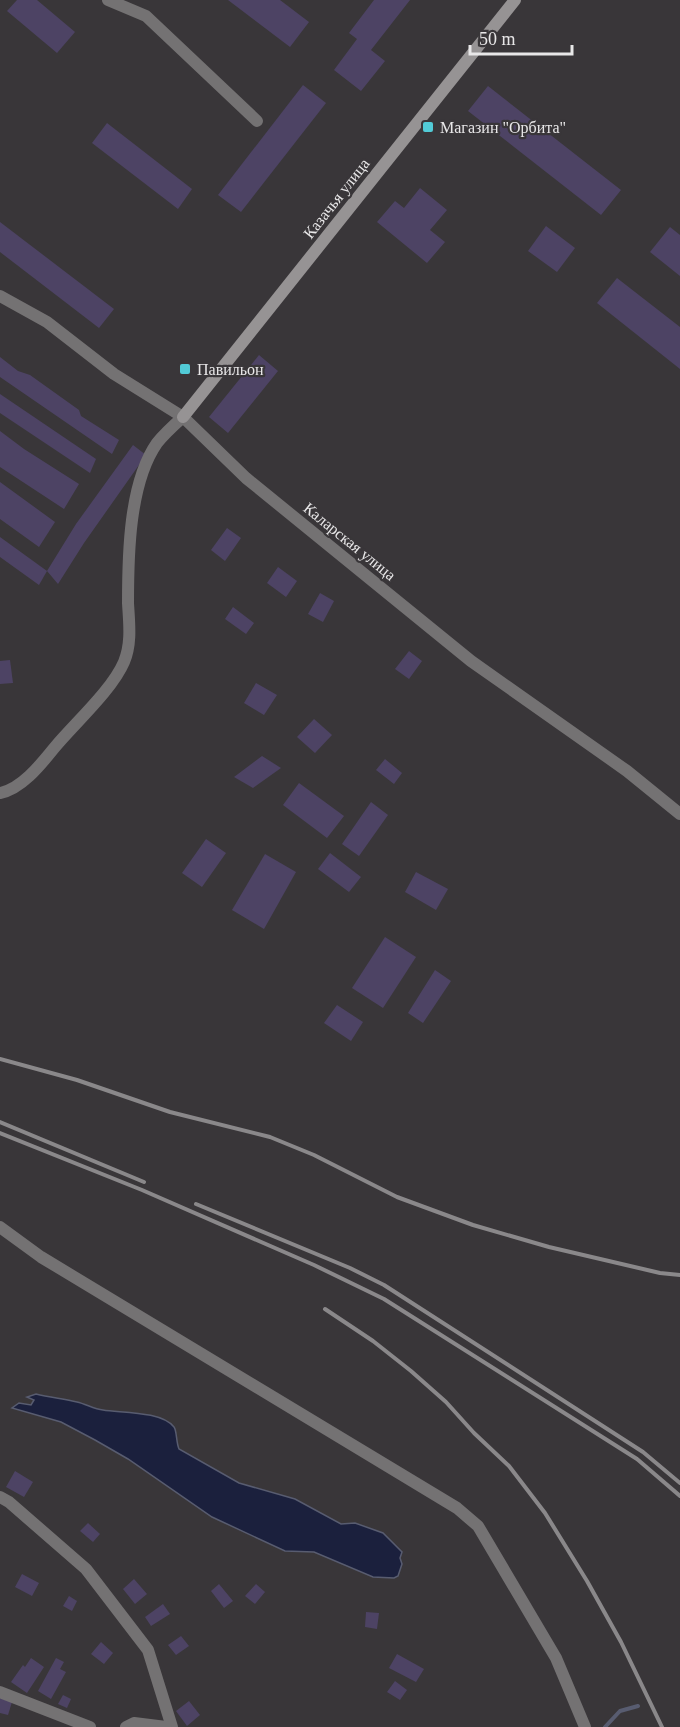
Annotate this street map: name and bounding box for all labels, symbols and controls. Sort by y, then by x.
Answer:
scale bar [470,18,572,56]
text: 50 m [479,29,516,49]
place label: Магазин "Орбита" [440,119,566,137]
marker: Магазин "Орбита" [421,120,435,134]
street label: Казачья улица [300,155,374,242]
place label: Павильон [197,361,264,378]
marker: Павильон [178,362,192,376]
street label: Каларская улица [300,499,399,584]

